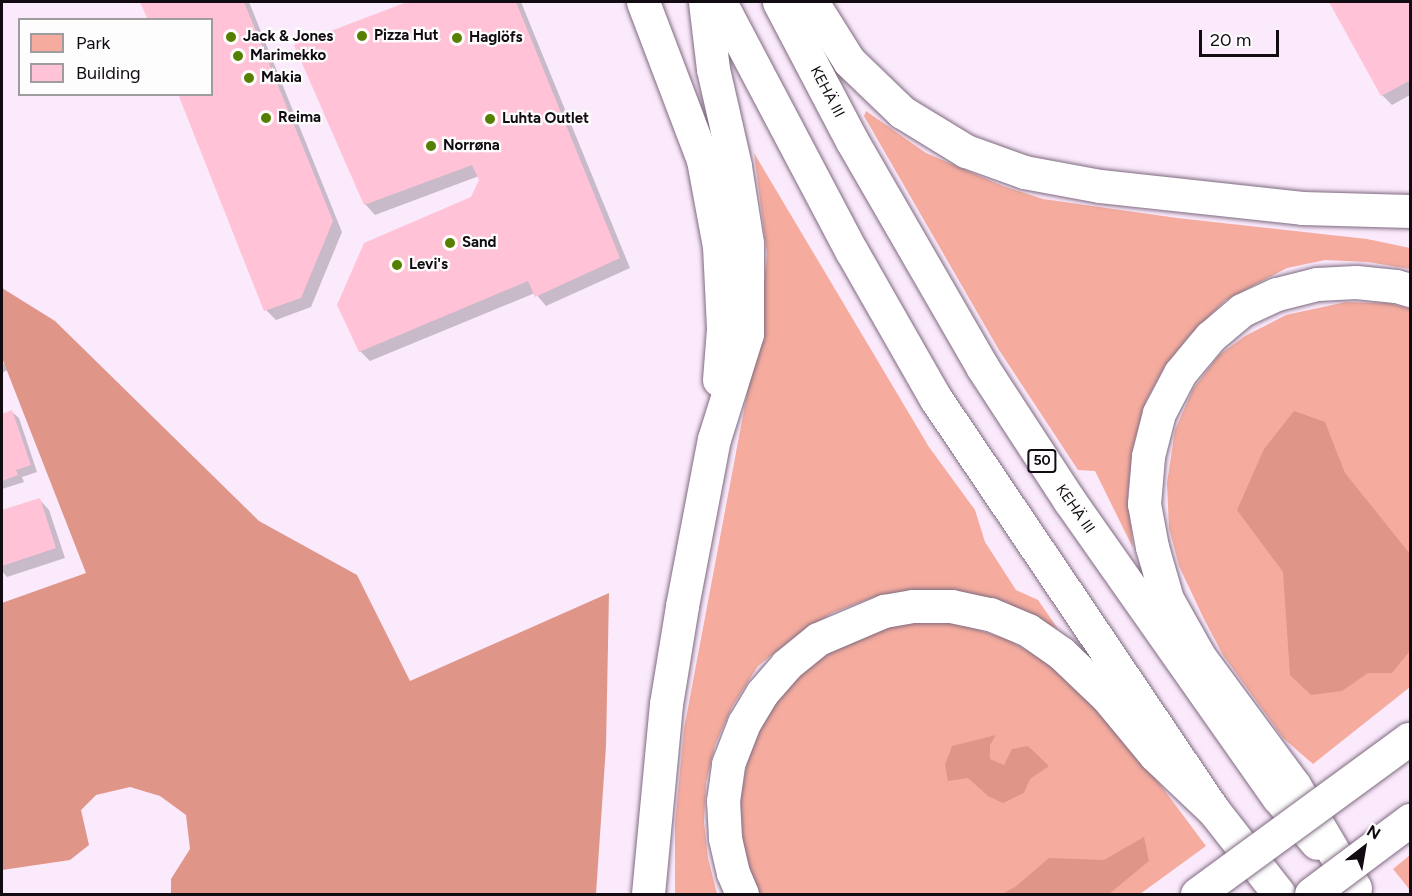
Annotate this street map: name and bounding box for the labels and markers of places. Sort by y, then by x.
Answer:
place label: Pizza Hut [374,27,439,45]
place label: Jack & Jones [243,28,333,46]
marker: Pizza Hut [355,29,369,43]
place label: Haglöfs [469,29,523,47]
marker: Jack & Jones [224,30,238,44]
marker: Haglöfs [450,31,464,45]
place label: Marimekko [250,47,326,65]
marker: Marimekko [231,49,245,63]
place label: Makia [261,69,302,87]
marker: Makia [242,71,256,85]
place label: Reima [278,109,321,127]
place label: Luhta Outlet [502,110,589,128]
marker: Reima [259,111,273,125]
marker: Luhta Outlet [483,112,497,126]
place label: Norrøna [443,137,500,155]
marker: Norrøna [424,139,438,153]
place label: Sand [462,234,497,252]
marker: Sand [443,236,457,250]
place label: Levi's [409,256,448,274]
marker: Levi's [390,258,404,272]

